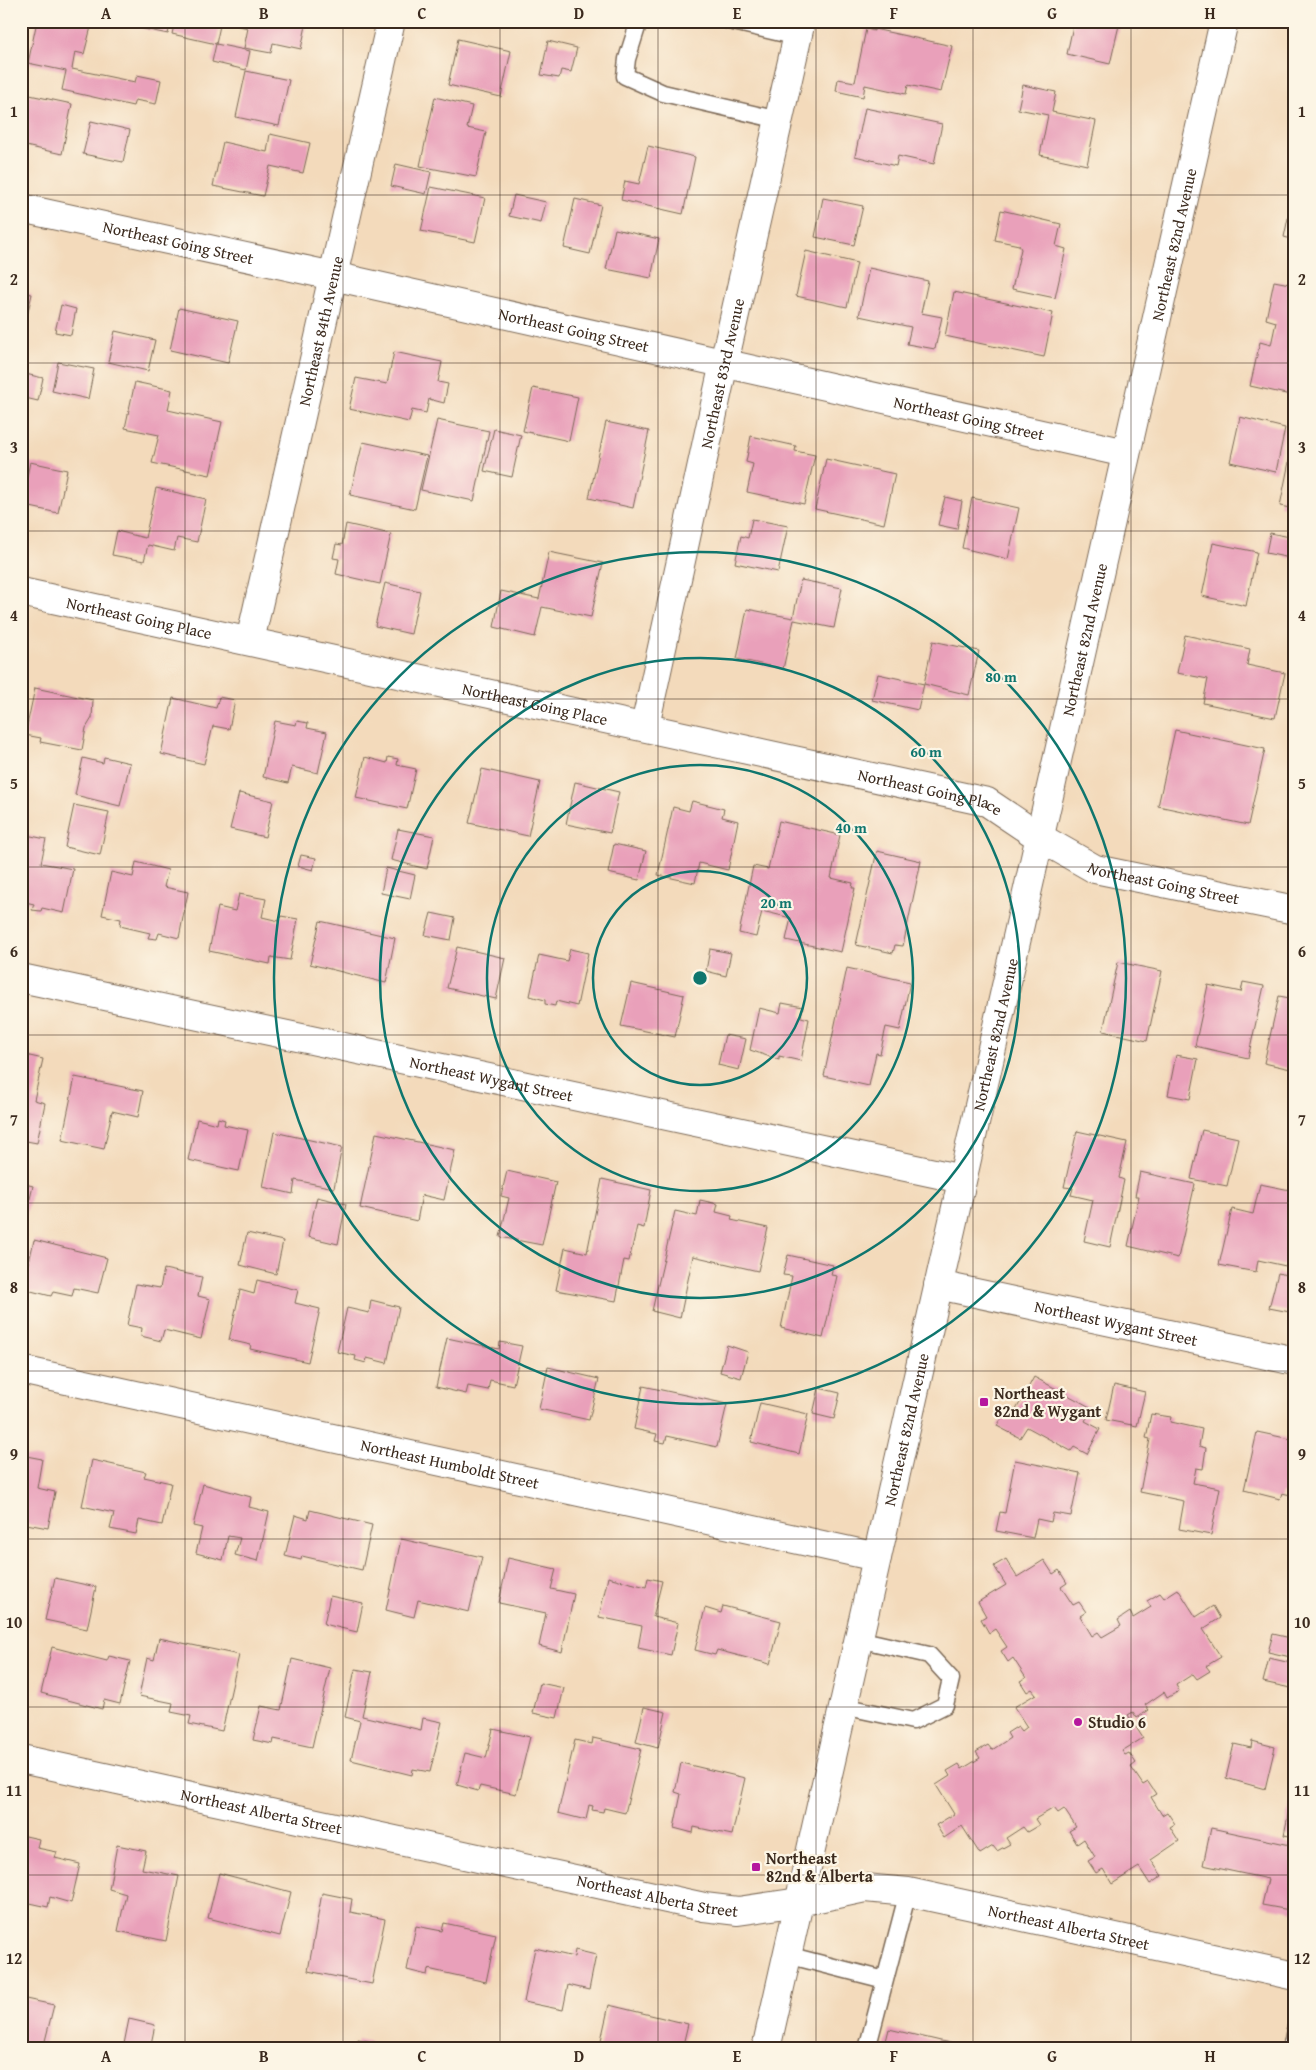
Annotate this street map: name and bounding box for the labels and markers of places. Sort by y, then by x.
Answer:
centre of rings [691,969,709,987]
place label: Northeast 82nd & Wygant [994,1381,1101,1423]
marker: Northeast 82nd & Wygant [978,1396,990,1408]
place label: Studio 6 [1088,1710,1146,1734]
marker: Studio 6 [1072,1716,1084,1728]
place label: Northeast 82nd & Alberta [766,1846,874,1888]
marker: Northeast 82nd & Alberta [750,1861,762,1873]

